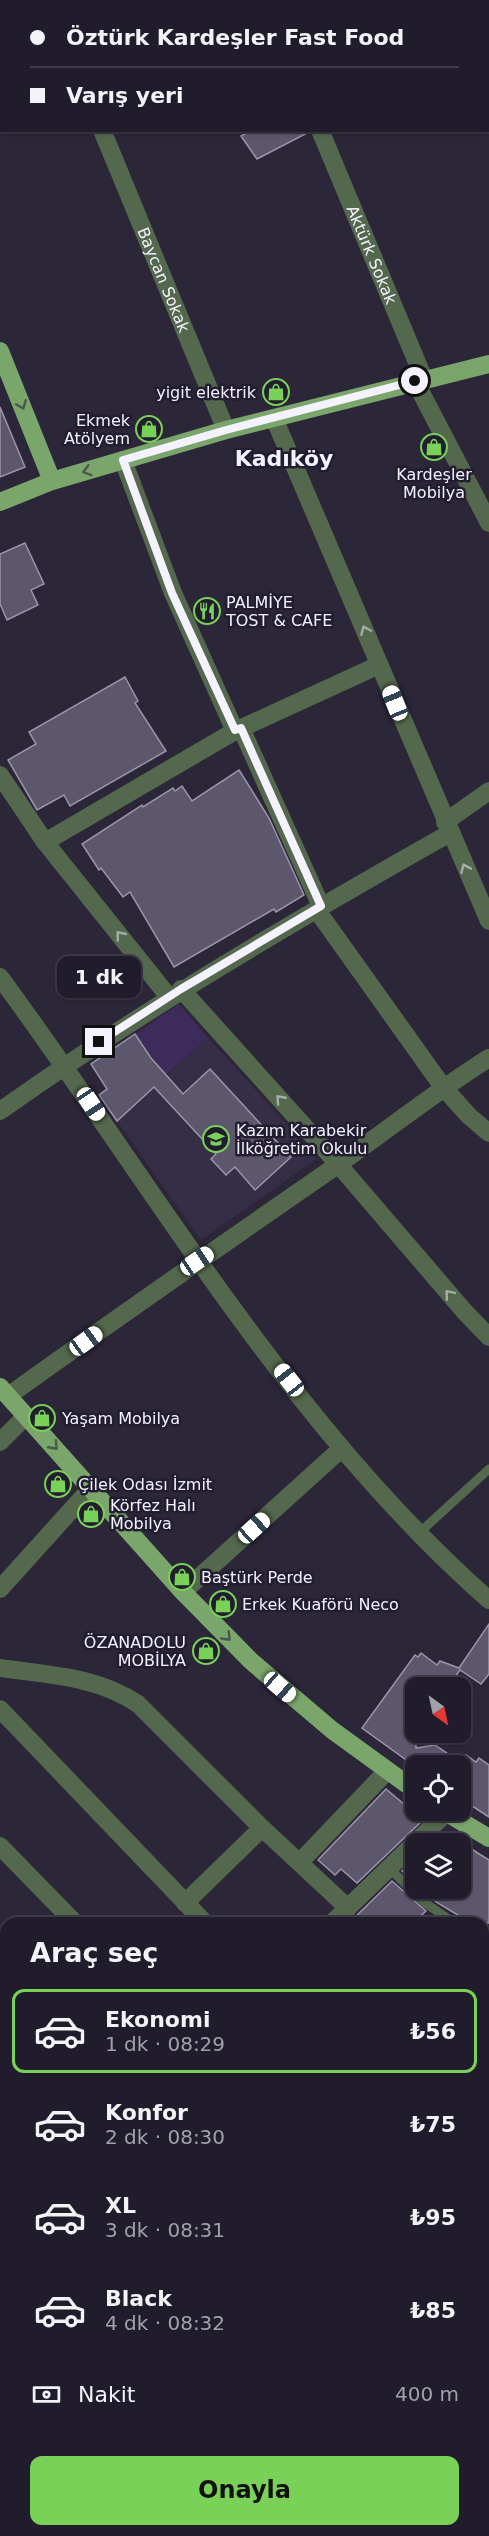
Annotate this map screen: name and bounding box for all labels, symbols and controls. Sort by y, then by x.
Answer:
text: Öztürk Kardeşler Fast Food [66,25,404,50]
text: Varış yeri [66,83,183,108]
street label: Aktürk Sokak [343,202,401,308]
street label: Baycan Sokak [134,224,194,336]
route start [401,367,428,394]
shop icon: yigit elektrik [261,377,291,407]
place label: yigit elektrik [156,383,257,402]
one-way arrow [14,399,27,410]
place label: Ekmek Atölyem [64,411,131,448]
shop icon: Ekmek Atölyem [134,414,164,444]
shop icon: Kardeşler Mobilya [419,432,449,462]
district label: Kadıköy [235,446,333,471]
one-way arrow [83,463,93,476]
place label: Kardeşler Mobilya [396,465,472,502]
place label: PALMİYE TOST & CAFE [225,593,332,630]
restaurant icon: PALMİYE TOST & CAFE [192,596,222,626]
one-way arrow [360,626,372,637]
car [380,683,410,723]
one-way arrow [461,863,473,874]
one-way arrow [116,930,127,941]
callout: 1 dk [57,955,141,997]
text: 1 dk [75,965,123,989]
route end [85,1028,112,1055]
car [73,1084,109,1124]
one-way arrow [276,1096,287,1106]
place label: Kazım Karabekir İlköğretim Okulu [236,1121,367,1158]
school or university icon: Kazım Karabekir İlköğretim Okulu [201,1124,231,1154]
car [177,1243,217,1279]
one-way arrow [445,1290,456,1301]
car [66,1323,106,1359]
car [271,1360,307,1400]
shop icon: Yaşam Mobilya [27,1403,57,1433]
place label: Yaşam Mobilya [61,1409,180,1428]
one-way arrow [47,1439,58,1449]
shop icon: Çilek Odası İzmit [43,1469,73,1499]
place label: Çilek Odası İzmit [78,1475,212,1494]
place label: Körfez Halı Mobilya [110,1496,196,1533]
shop icon: Körfez Halı Mobilya [76,1499,106,1529]
car [235,1509,273,1547]
shop icon: Baştürk Perde [167,1562,197,1592]
place label: Baştürk Perde [201,1568,313,1587]
shop icon: Erkek Kuaförü Neco [208,1589,238,1619]
place label: Erkek Kuaförü Neco [242,1595,399,1614]
one-way arrow [220,1630,231,1640]
place label: ÖZANADOLU MOBİLYA [84,1633,186,1670]
shop icon: ÖZANADOLU MOBİLYA [191,1636,221,1666]
car [261,1668,299,1706]
north arrow [405,1677,471,1743]
map controls [405,1677,471,1899]
button: locate [405,1755,471,1821]
button: layers [405,1833,471,1899]
text: Araç seç [30,1937,158,1968]
icon: car [33,2004,87,2058]
text: Ekonomi [105,2007,210,2032]
text: ₺56 [410,2019,456,2044]
text: 1 dk · 08:29 [105,2032,225,2056]
icon: car [33,2097,87,2151]
text: Konfor [105,2100,188,2125]
text: ₺75 [410,2112,456,2137]
text: 2 dk · 08:30 [105,2125,225,2149]
icon: car [33,2190,87,2244]
text: XL [105,2193,136,2218]
text: ₺95 [410,2205,456,2230]
text: 3 dk · 08:31 [105,2218,225,2242]
icon: car [33,2283,87,2337]
text: Black [105,2286,172,2311]
text: ₺85 [410,2298,456,2323]
text: 4 dk · 08:32 [105,2311,225,2335]
icon: cash [30,2378,63,2411]
text: Nakit [78,2382,135,2407]
text: 400 m [395,2382,459,2406]
button: Onayla [30,2456,459,2525]

